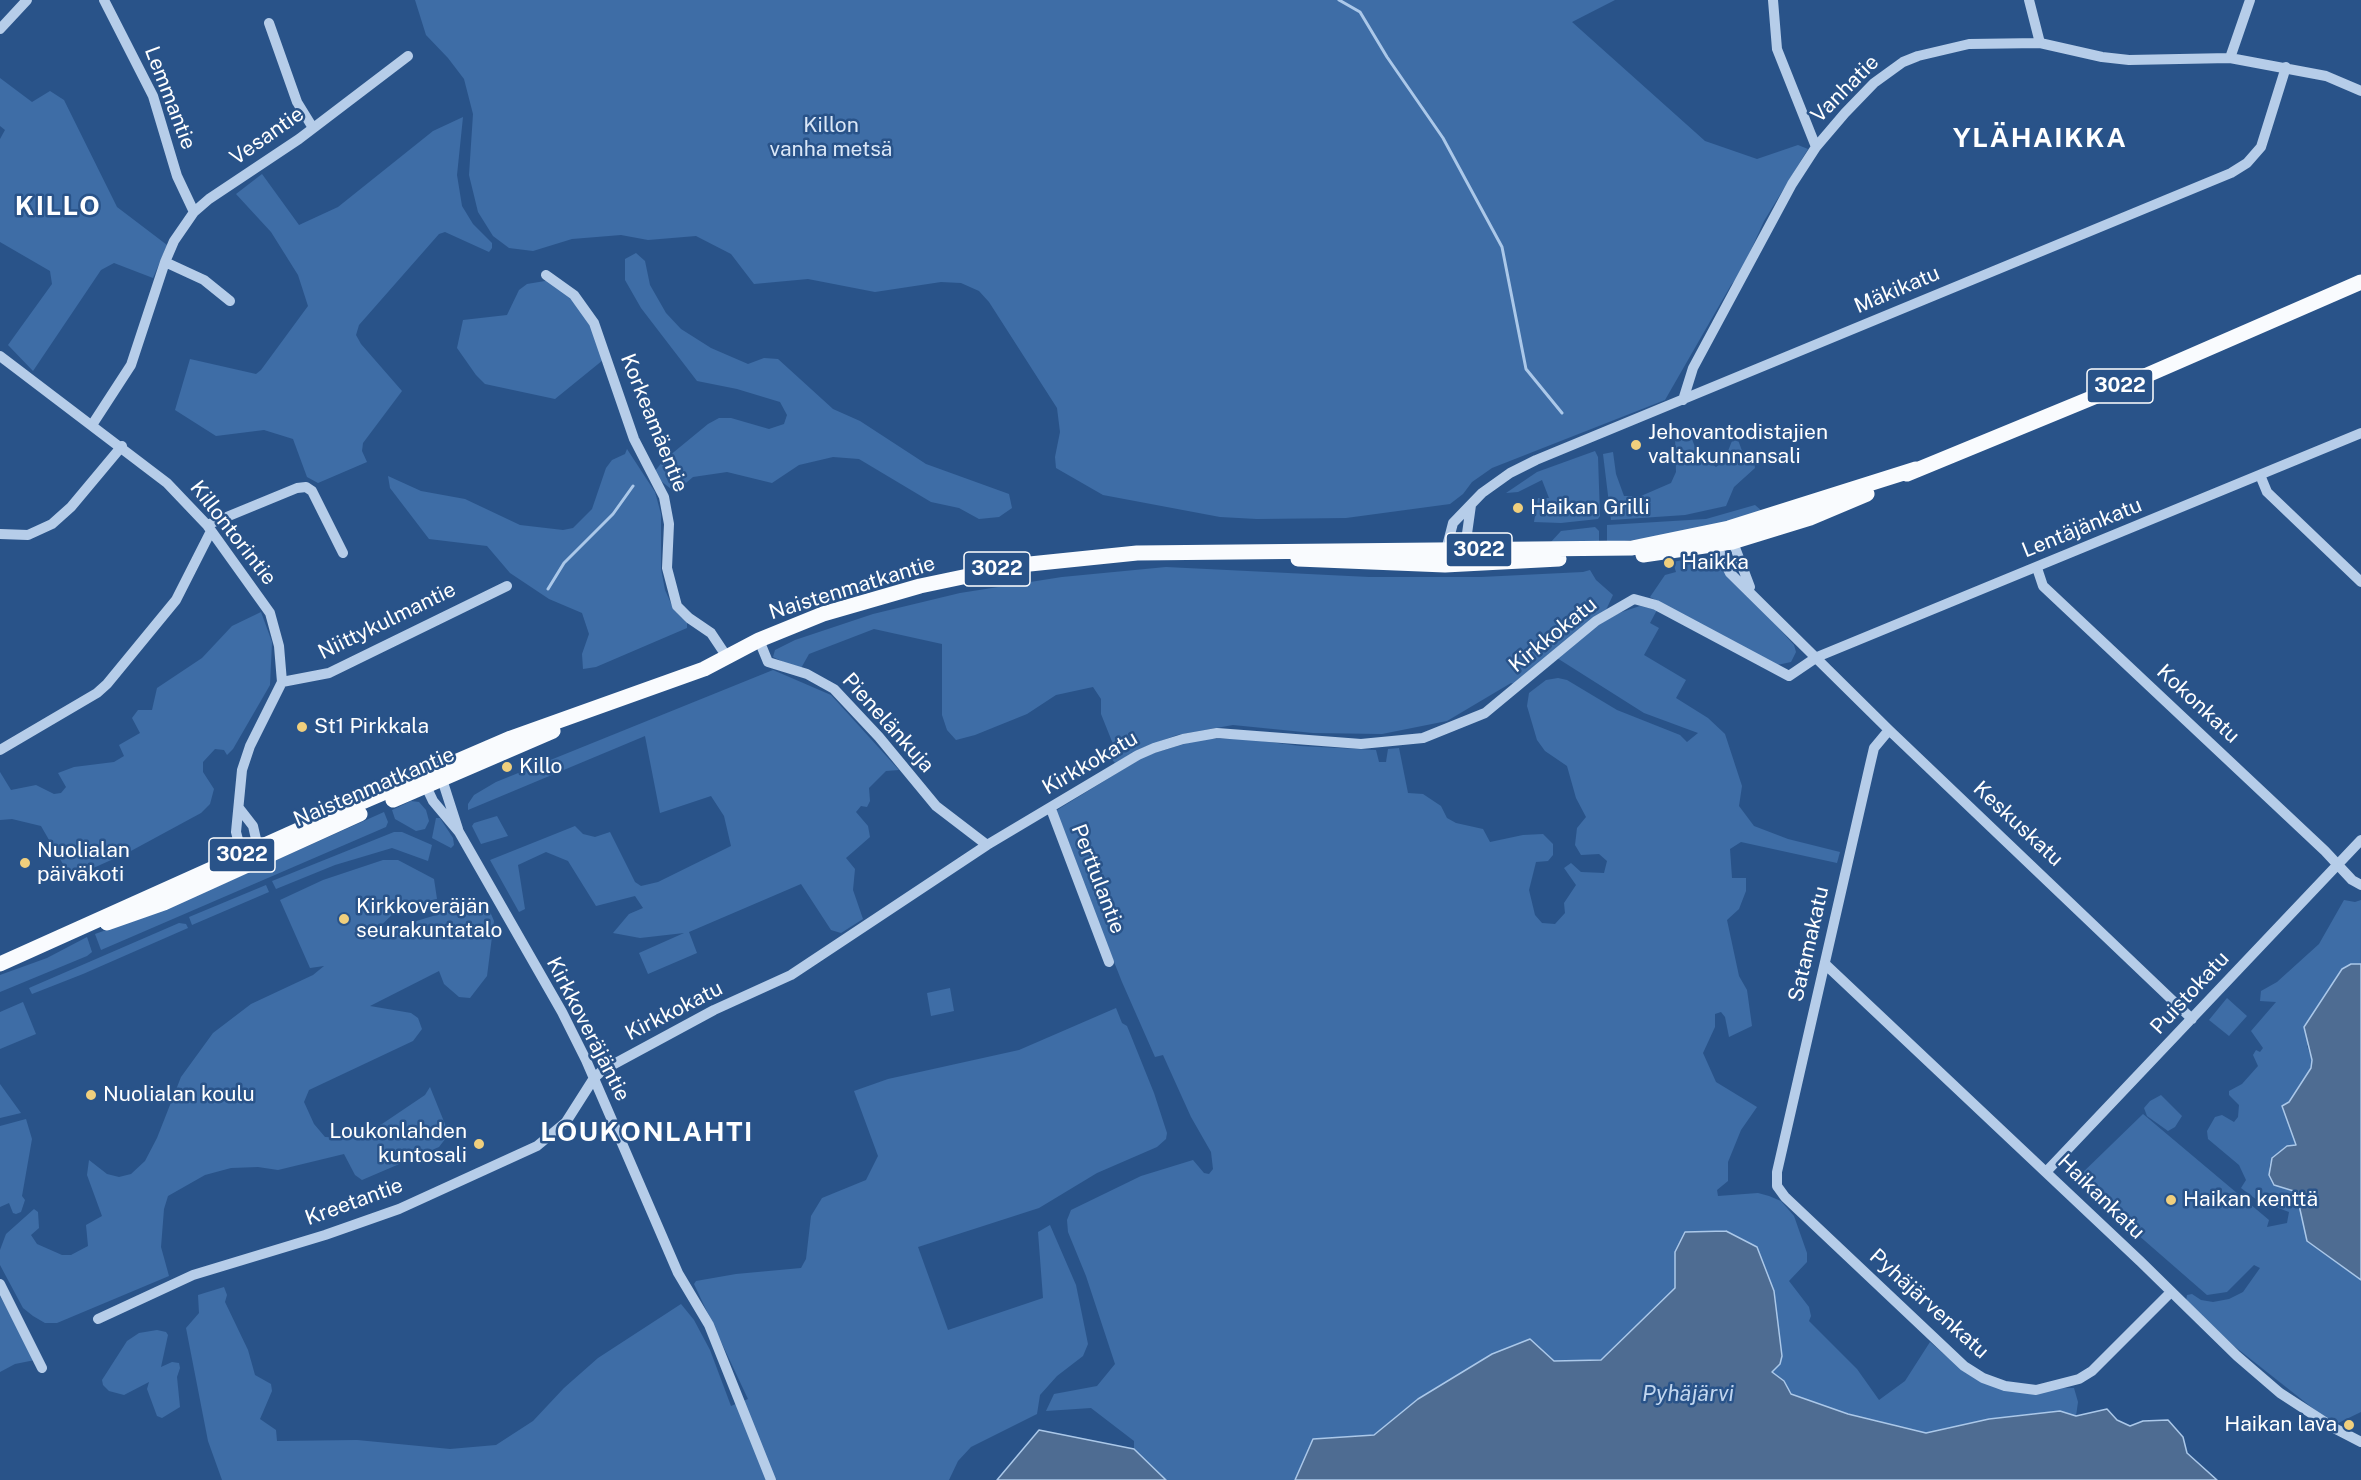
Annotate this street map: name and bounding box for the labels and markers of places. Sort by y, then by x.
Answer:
place label: Jehovantodistajien valtakunnansali [1648,420,1828,470]
marker: Jehovantodistajien valtakunnansali [1629,438,1643,452]
place label: Haikan Grilli [1530,495,1650,521]
marker: Haikan Grilli [1511,501,1525,515]
place label: Haikka [1681,550,1749,576]
marker: Haikka [1662,556,1676,570]
place label: St1 Pirkkala [314,714,429,740]
marker: St1 Pirkkala [295,720,309,734]
place label: Killo [519,754,562,780]
marker: Killo [500,760,514,774]
place label: Nuolialan päiväkoti [37,838,130,888]
marker: Nuolialan päiväkoti [18,856,32,870]
place label: Kirkkoveräjän seurakuntatalo [356,894,502,944]
marker: Kirkkoveräjän seurakuntatalo [337,912,351,926]
place label: Nuolialan koulu [103,1082,255,1108]
marker: Nuolialan koulu [84,1088,98,1102]
place label: Loukonlahden kuntosali [329,1119,467,1169]
marker: Loukonlahden kuntosali [472,1137,486,1151]
place label: Haikan kenttä [2183,1187,2318,1213]
marker: Haikan kenttä [2164,1193,2178,1207]
place label: Haikan lava [2224,1412,2337,1438]
marker: Haikan lava [2342,1418,2356,1432]

